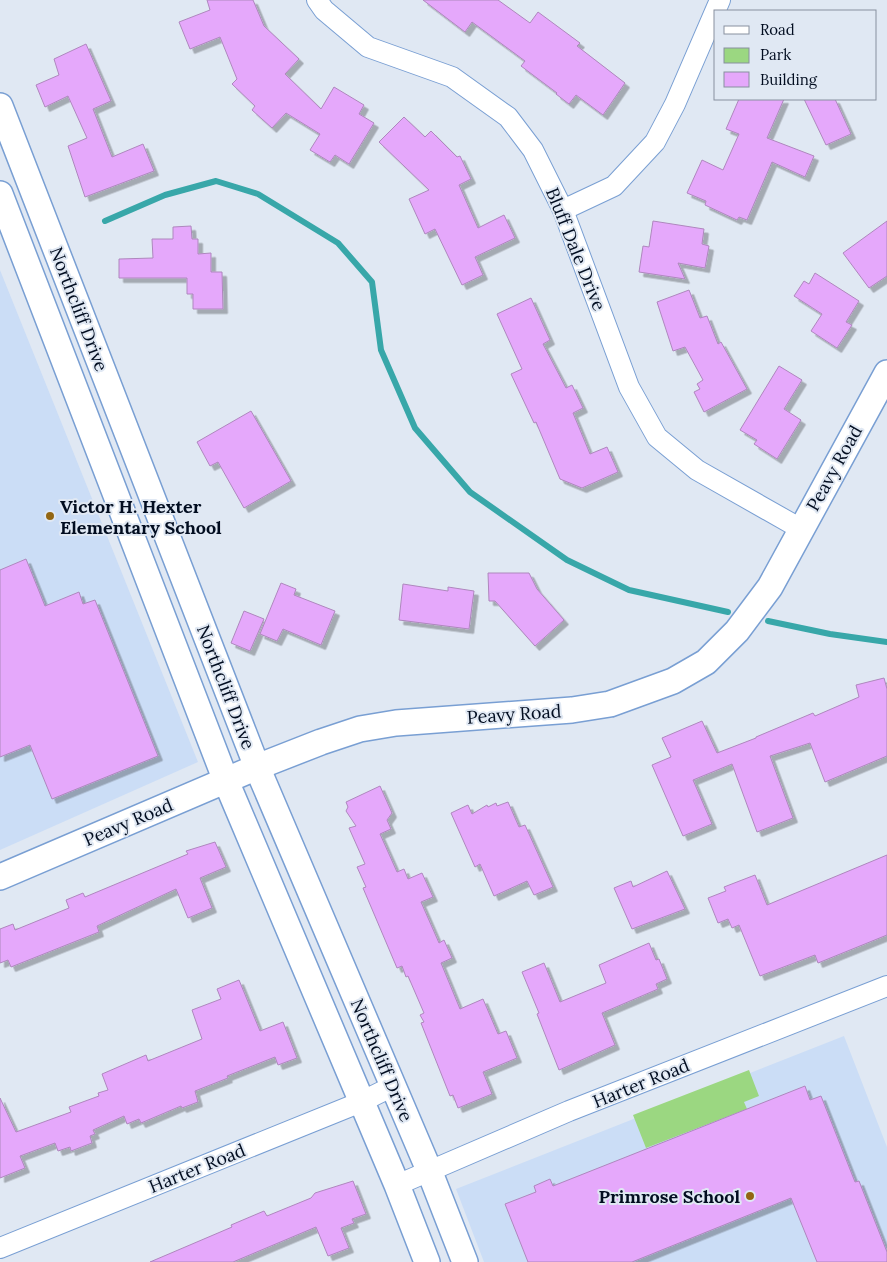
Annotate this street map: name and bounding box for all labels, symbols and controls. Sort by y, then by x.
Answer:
legend [714,10,877,100]
text: Road [760,20,795,39]
text: Park [760,45,791,64]
text: Building [760,70,818,89]
street label: Bluff Dale Drive [541,184,611,314]
street label: Northcliff Drive [45,244,113,375]
street label: Peavy Road [801,421,867,515]
place label: Victor H. Hexter Elementary School [60,495,222,539]
marker: Victor H. Hexter Elementary School [44,510,56,522]
street label: Northcliff Drive [192,622,260,753]
street label: Peavy Road [466,699,562,729]
street label: Peavy Road [80,793,176,851]
street label: Northcliff Drive [346,995,418,1125]
street label: Harter Road [589,1053,693,1113]
street label: Harter Road [145,1138,249,1198]
place label: Primrose School [598,1185,740,1208]
marker: Primrose School [744,1190,756,1202]

